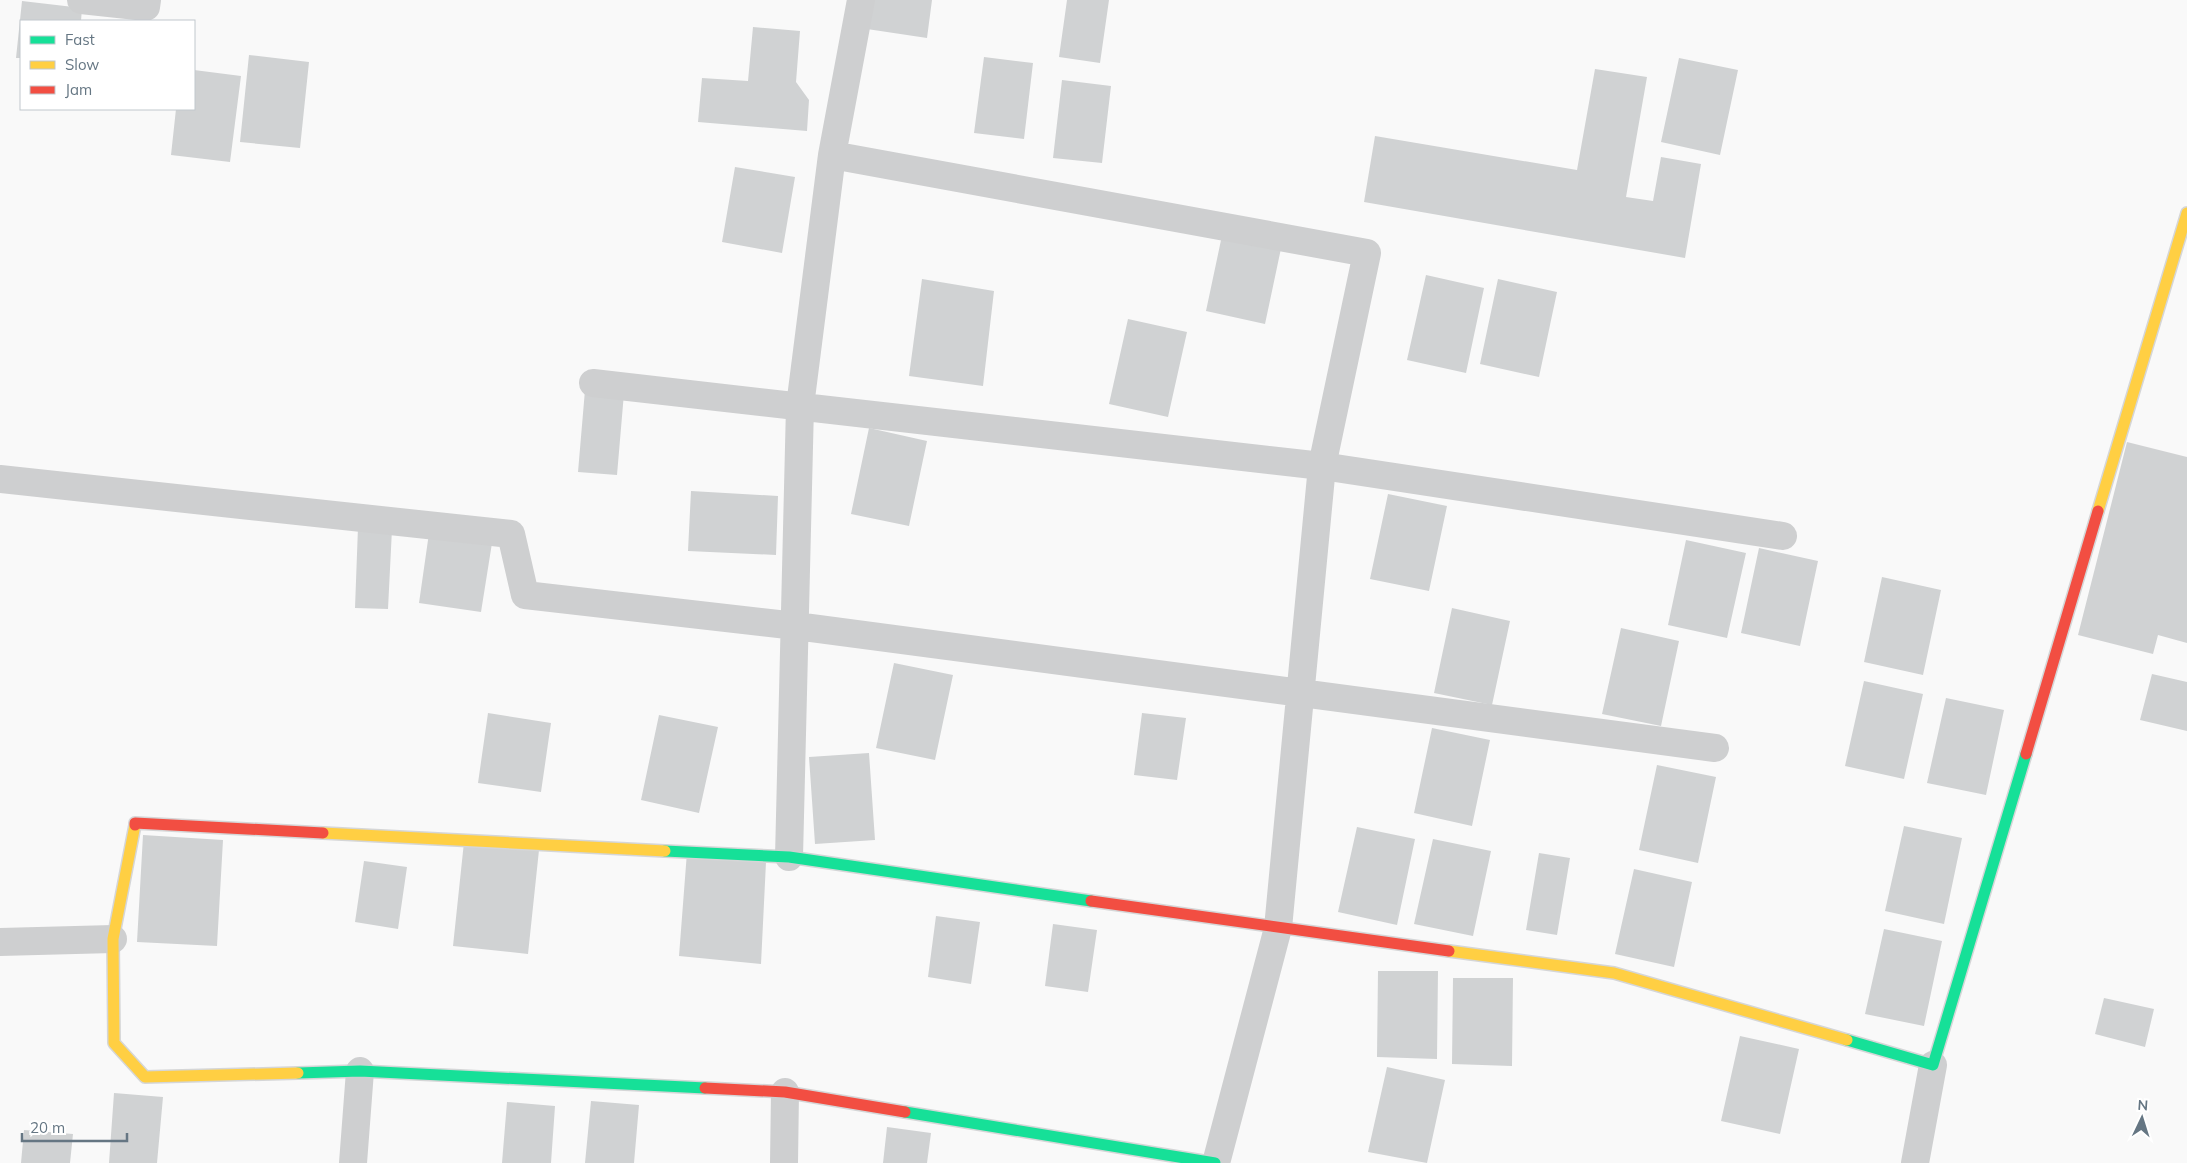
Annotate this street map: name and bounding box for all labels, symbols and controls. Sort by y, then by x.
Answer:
legend [20,20,195,110]
text: Fast [65,30,95,49]
text: Slow [65,55,99,74]
text: Jam [65,80,92,99]
north arrow [2117,1093,2167,1143]
text: N [2137,1096,2149,1114]
scale bar [22,1110,128,1142]
text: 20 m [30,1118,65,1137]

